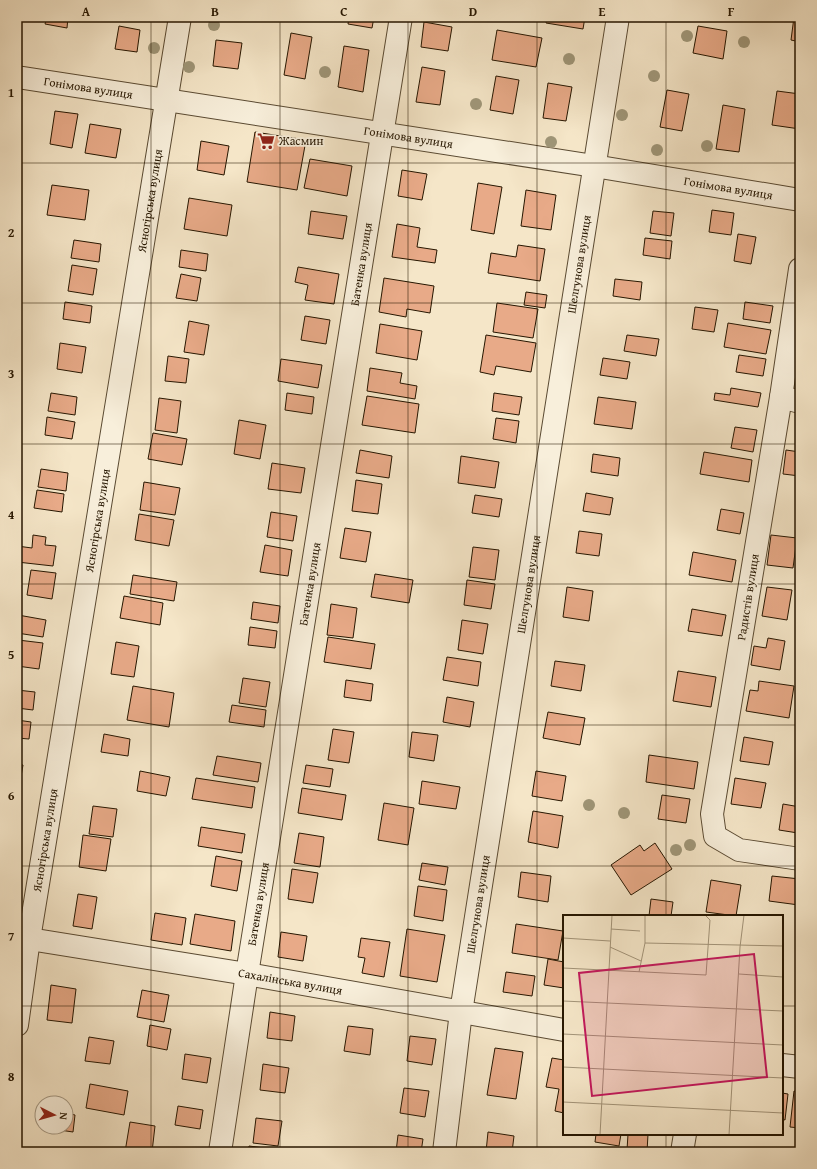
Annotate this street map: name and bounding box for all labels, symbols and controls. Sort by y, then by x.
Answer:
text: A [82,2,91,21]
text: B [211,2,219,21]
text: C [340,2,348,21]
text: D [469,2,477,21]
text: E [599,2,606,21]
text: F [728,2,735,21]
street label: Гонімова вулиця [43,72,134,103]
text: 1 [8,83,14,102]
street label: Гонімова вулиця [363,122,454,152]
supermarket icon: Жасмин [256,131,276,151]
place label: Жасмин [278,132,323,149]
street label: Ясногірська вулиця [132,148,166,255]
street label: Гонімова вулиця [683,172,774,203]
street label: Шелгунова вулиця [562,214,595,315]
street label: Батенка вулиця [346,221,376,307]
text: 2 [8,223,15,242]
text: 3 [8,364,14,383]
street label: Ясногірська вулиця [80,467,114,574]
text: 4 [8,505,15,524]
street label: Шелгунова вулиця [512,534,544,635]
street label: Батенка вулиця [294,541,324,627]
street label: Радистів вулиця [732,552,763,641]
text: 5 [8,645,15,664]
text: 6 [8,786,15,805]
street label: Ясногірська вулиця [28,787,62,894]
street label: Шелгунова вулиця [461,854,494,955]
street label: Батенка вулиця [243,861,273,947]
inset map [563,915,783,1135]
text: 7 [8,927,15,946]
street label: Сахалінська вулиця [237,964,344,999]
text: 8 [8,1067,15,1086]
north arrow [34,1095,74,1135]
text: N [56,1112,72,1121]

